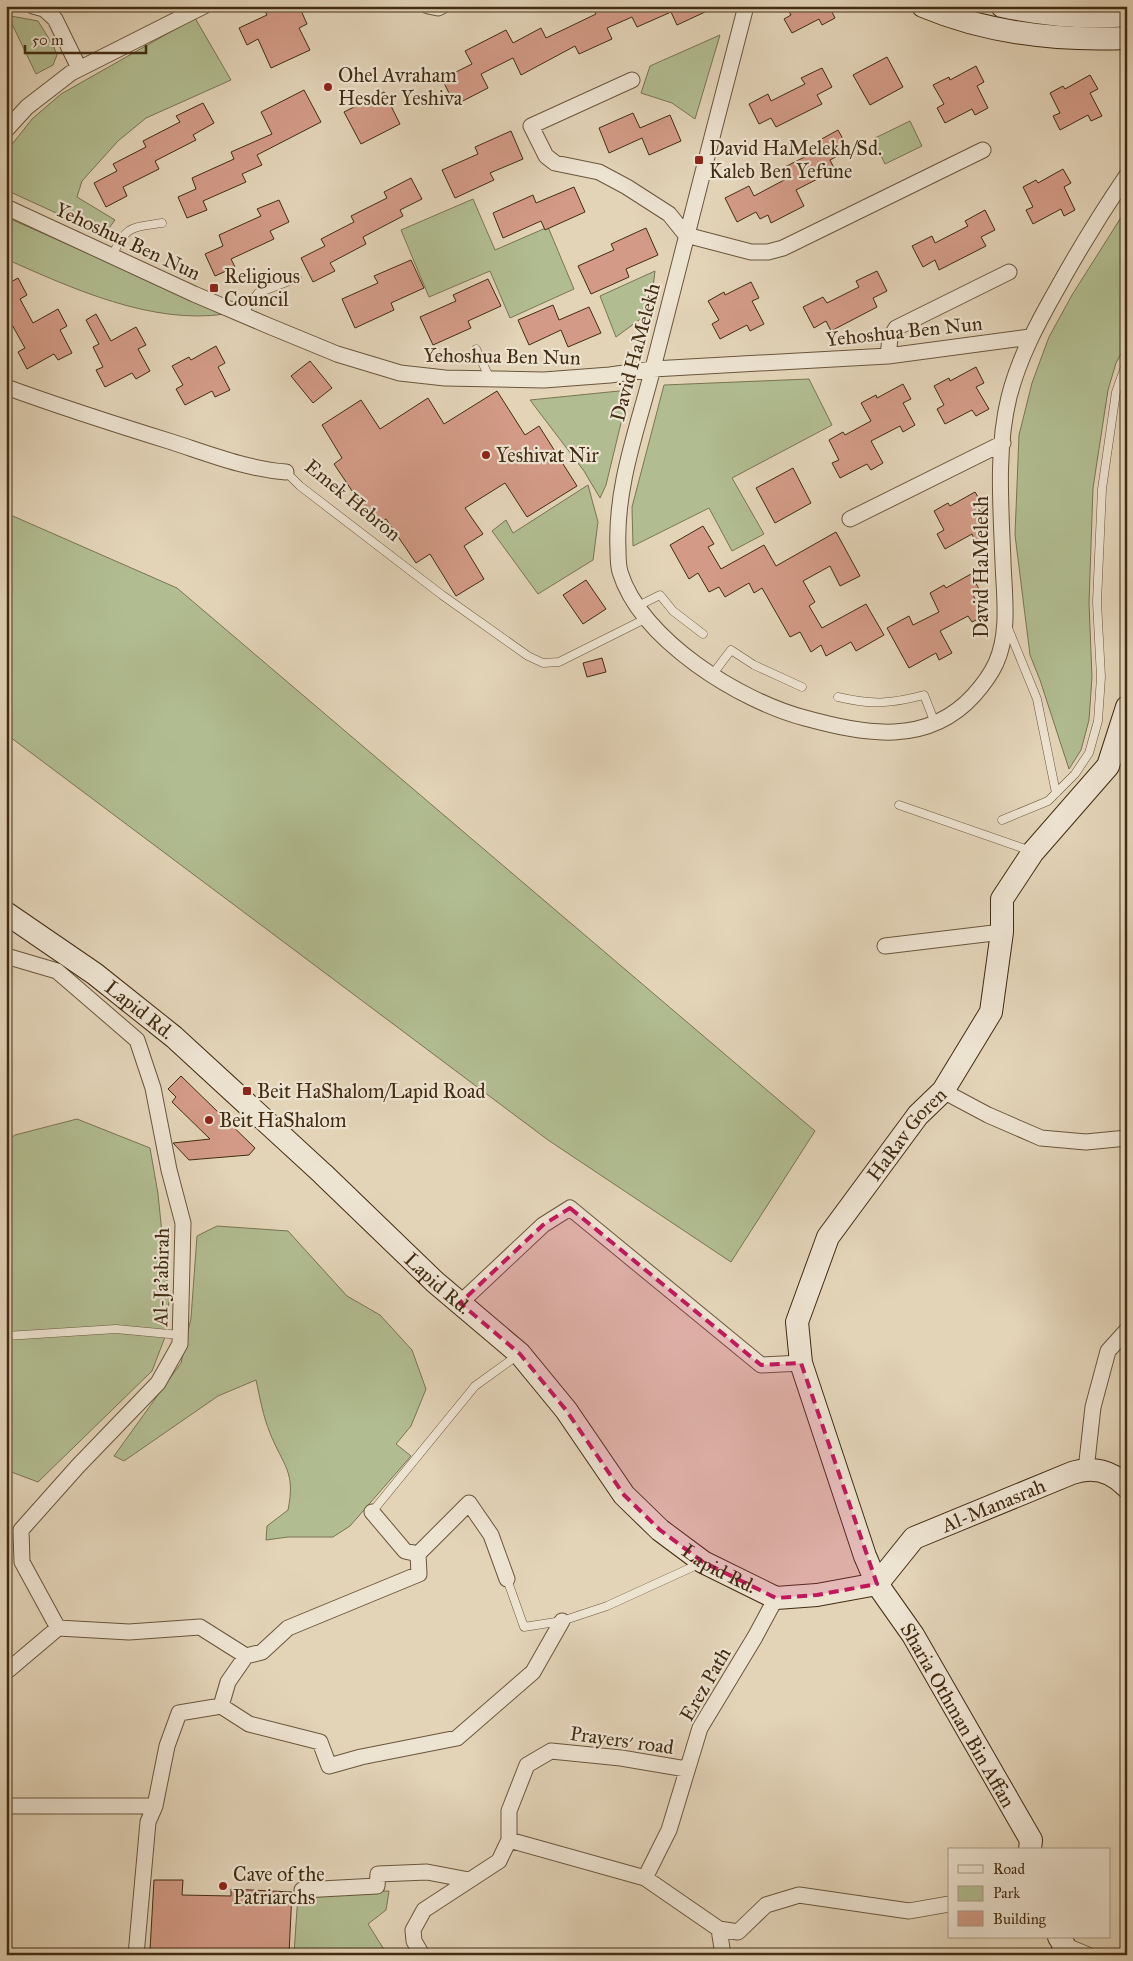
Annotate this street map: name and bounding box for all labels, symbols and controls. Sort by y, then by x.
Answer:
scale bar [25,22,146,54]
text: 50 m [32,31,64,49]
place label: Ohel Avraham Hesder Yeshiva [338,63,463,110]
marker: Ohel Avraham Hesder Yeshiva [322,81,334,93]
place label: David HaMelekh/Sd. Kaleb Ben Yefune [709,136,882,183]
marker: David HaMelekh/Sd. Kaleb Ben Yefune [693,154,705,166]
street label: Yehoshua Ben Nun [52,197,205,285]
place label: Religious Council [224,264,300,311]
street label: David HaMelekh [605,280,665,424]
marker: Religious Council [208,282,220,294]
street label: Yehoshua Ben Nun [824,311,984,351]
street label: Yehoshua Ben Nun [423,343,581,369]
place label: Yeshivat Nir [496,443,599,467]
marker: Yeshivat Nir [480,449,492,461]
street label: Emek Hebron [300,454,406,546]
street label: David HaMelekh [969,496,993,638]
street label: Lapid Rd. [100,975,179,1044]
place label: Beit HaShalom/Lapid Road [257,1079,485,1103]
street label: HaRav Goren [862,1082,951,1186]
marker: Beit HaShalom/Lapid Road [241,1085,253,1097]
place label: Beit HaShalom [219,1108,347,1132]
marker: Beit HaShalom [203,1114,215,1126]
street label: Al-Ja'abirah [148,1228,175,1328]
street label: Lapid Rd. [400,1247,476,1319]
street label: Al-Manasrah [937,1473,1049,1538]
street label: Lapid Rd. [677,1539,760,1598]
street label: Sharia Othman Bin Affan [895,1618,1021,1812]
street label: Erez Path [674,1643,736,1725]
street label: Prayers׳ road [569,1721,675,1759]
legend [948,1848,1110,1938]
text: Road [993,1860,1025,1878]
place label: Cave of the Patriarchs [233,1862,325,1909]
marker: Cave of the Patriarchs [217,1880,229,1892]
text: Park [993,1884,1020,1902]
text: Building [993,1910,1047,1928]

